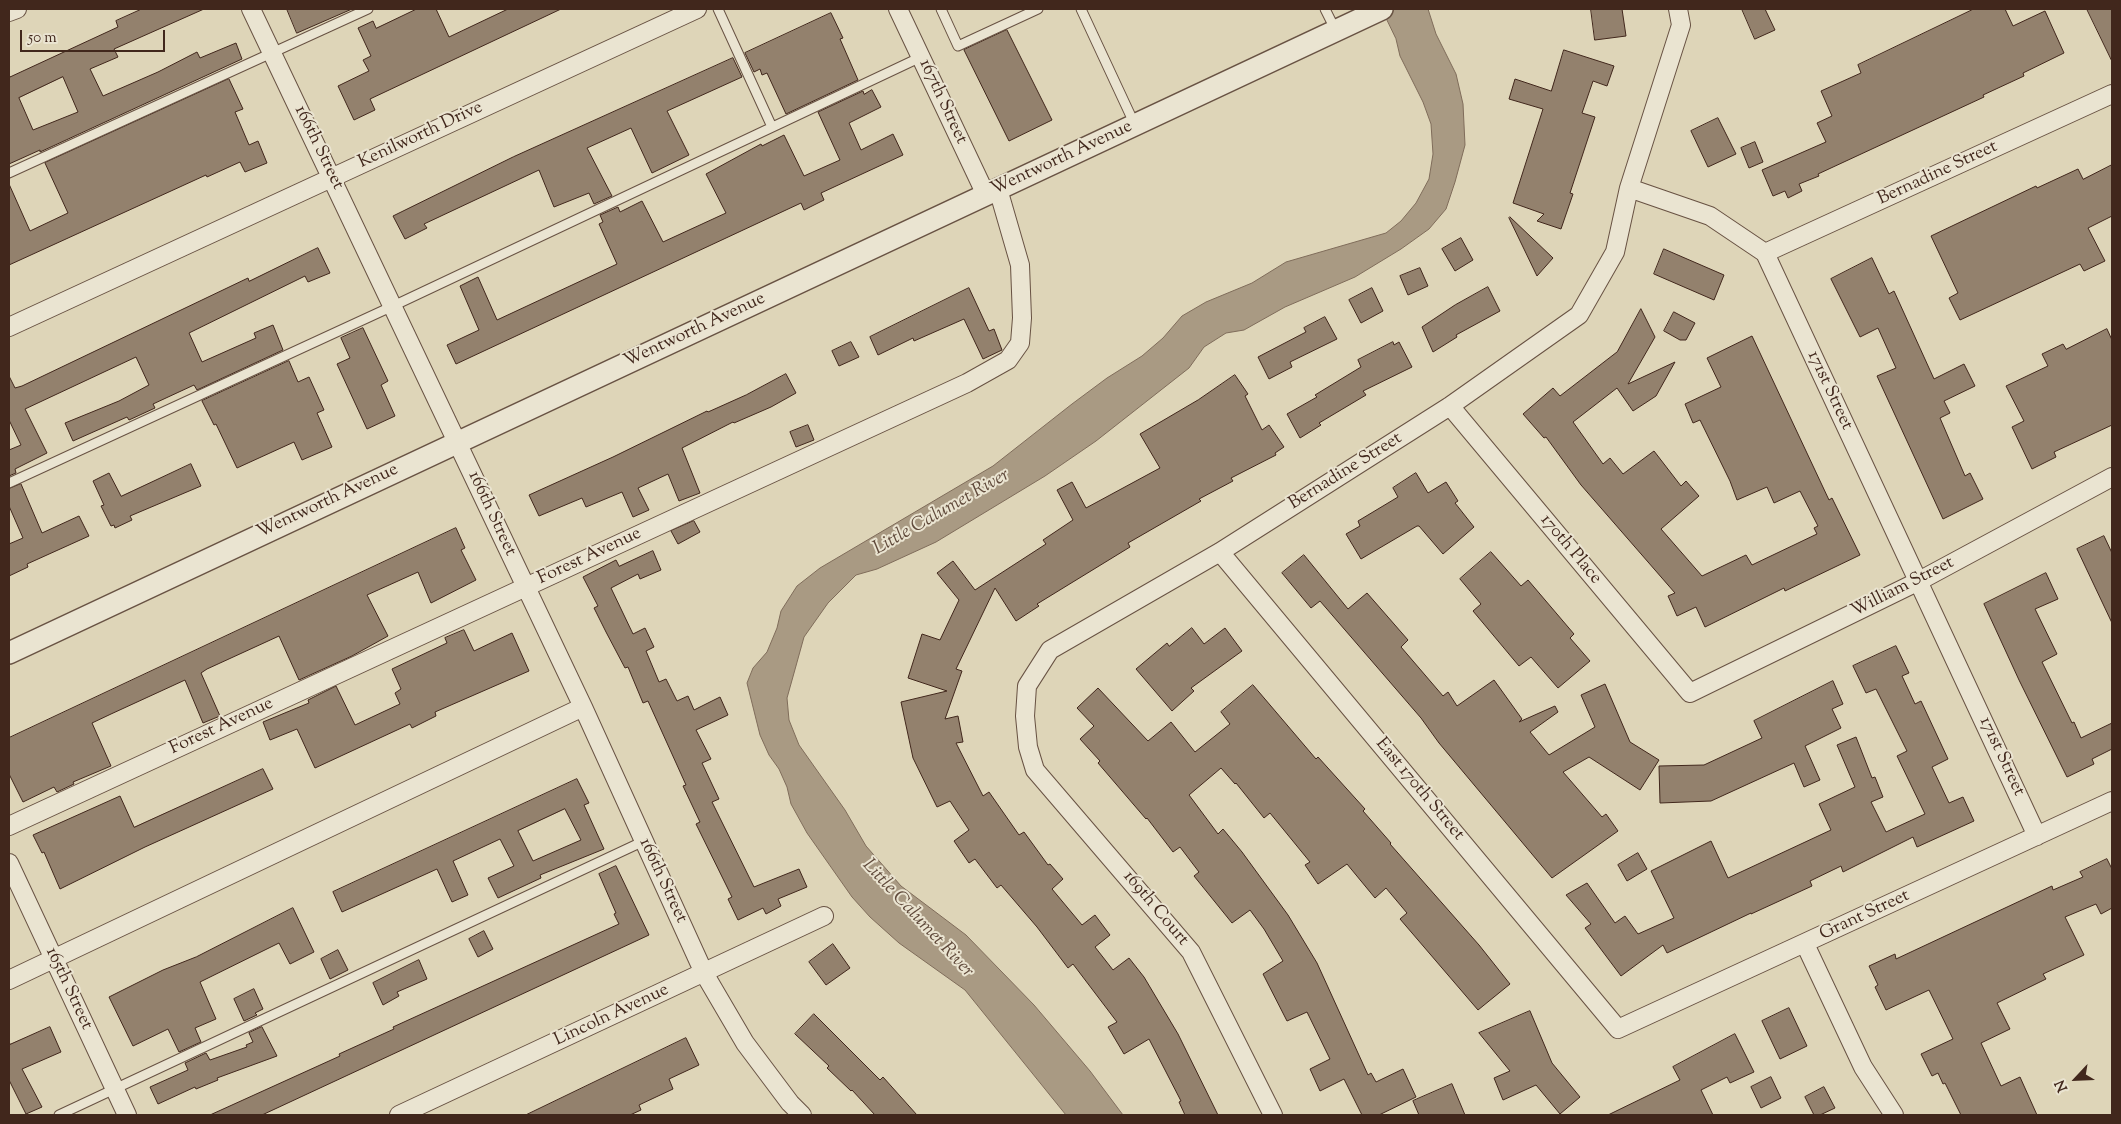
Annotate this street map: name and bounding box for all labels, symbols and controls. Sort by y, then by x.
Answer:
scale bar [22,20,168,52]
text: 50 m [28,28,57,49]
street label: 167th Street [913,56,971,148]
street label: Kenilworth Drive [355,98,487,174]
street label: 166th Street [288,102,348,194]
street label: Wentworth Avenue [988,117,1136,201]
street label: Bernadine Street [1875,137,2001,211]
street label: Wentworth Avenue [621,289,769,373]
street label: 171st Street [1801,348,1857,434]
street label: Bernadine Street [1285,429,1407,515]
street label: Wentworth Avenue [254,460,402,544]
water label: Little Calumet River [870,465,1014,561]
street label: 166th Street [462,468,520,560]
street label: 170th Place [1535,511,1605,589]
street label: Forest Avenue [535,524,645,590]
street label: William Street [1848,553,1958,623]
street label: Forest Avenue [167,694,277,760]
street label: 171st Street [1973,714,2029,800]
street label: East 170th Street [1370,734,1468,846]
street label: 166th Street [633,835,691,927]
water label: Little Calumet River [856,855,978,983]
street label: 169th Court [1117,867,1193,951]
street label: Grant Street [1817,886,1913,946]
street label: 165th Street [40,944,96,1034]
street label: Lincoln Avenue [551,980,673,1052]
north arrow [2051,1054,2101,1104]
text: N [2051,1076,2074,1095]

